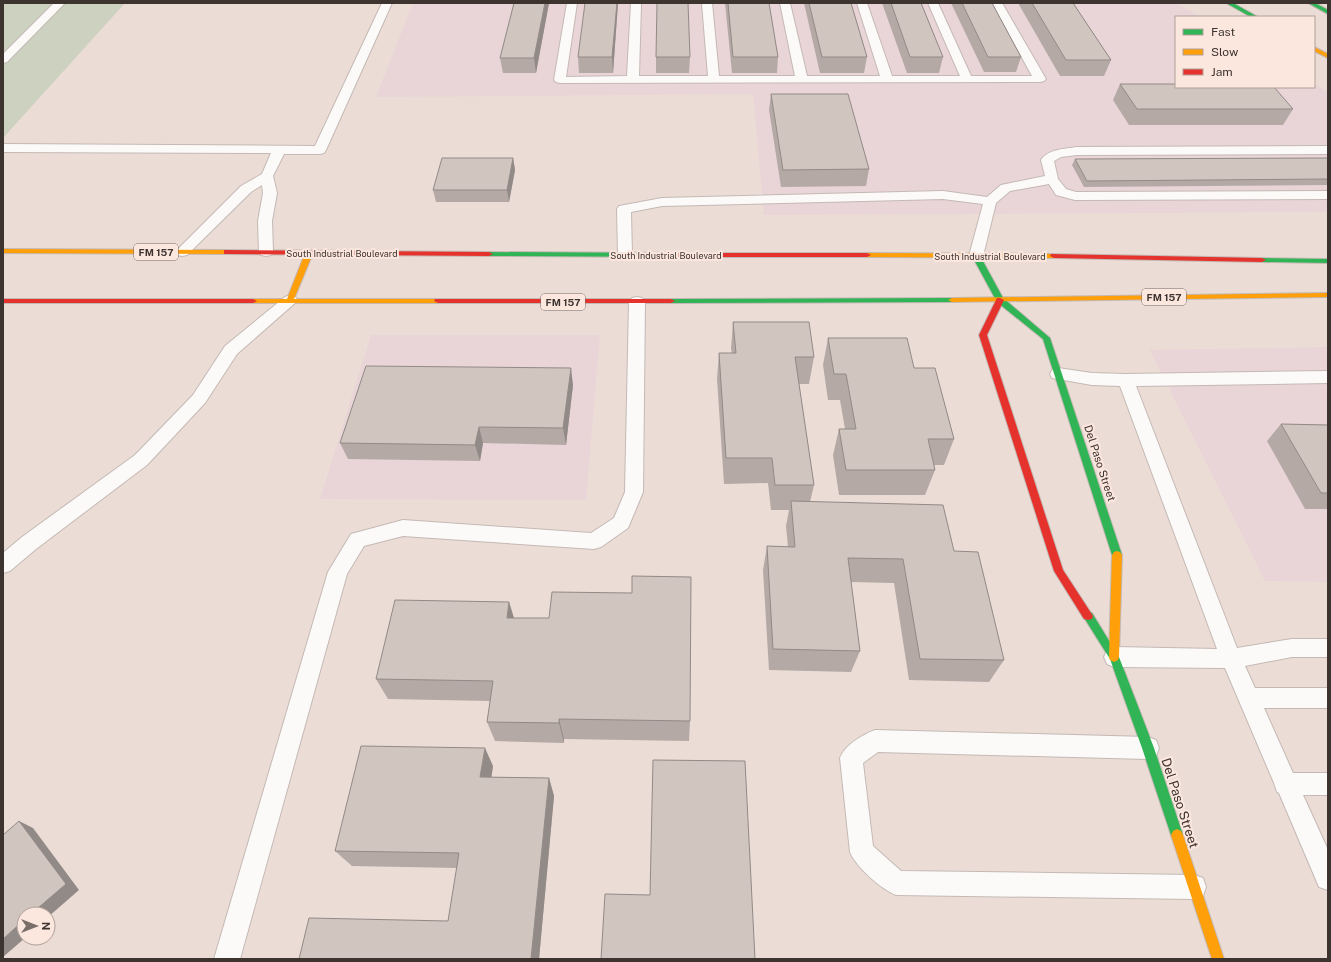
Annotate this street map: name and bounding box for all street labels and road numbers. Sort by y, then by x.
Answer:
road number: FM 157 [134,244,178,260]
street label: South Industrial Boulevard [286,248,398,259]
street label: South Industrial Boulevard [610,250,722,261]
street label: South Industrial Boulevard [934,251,1046,262]
road number: FM 157 [1142,289,1186,305]
road number: FM 157 [541,294,585,310]
street label: Del Paso Street [1082,423,1118,503]
street label: Del Paso Street [1158,756,1202,850]

